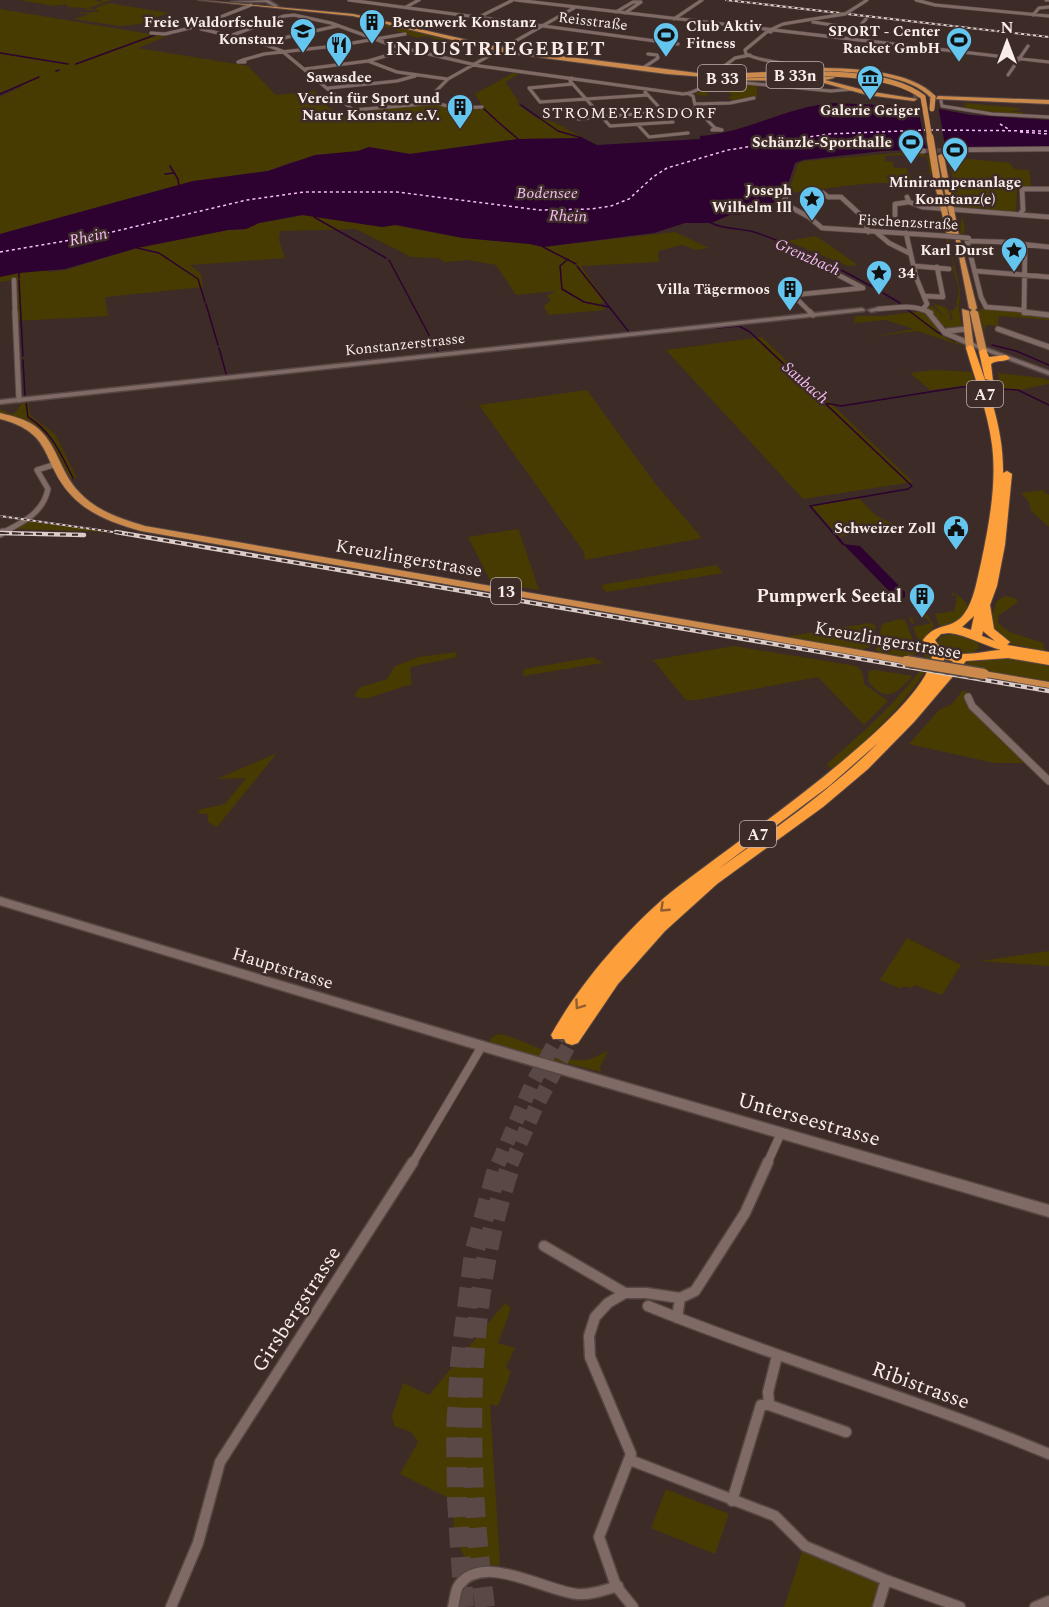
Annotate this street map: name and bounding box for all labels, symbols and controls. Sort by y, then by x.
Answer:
street label: Reisstraße [557,6,629,37]
building icon: Betonwerk Konstanz [357,7,387,45]
place label: Freie Waldorfschule Konstanz [144,11,284,51]
place label: Betonwerk Konstanz [392,11,536,34]
north arrow [977,12,1037,72]
place label: Club Aktiv Fitness [686,15,762,55]
school or university icon: Freie Waldorfschule Konstanz [288,16,318,54]
text: N [1000,16,1014,40]
sports icon: Club Aktiv Fitness [651,20,681,58]
place label: SPORT - Center Racket GmbH [828,20,941,60]
sports icon: SPORT - Center Racket GmbH [944,25,974,63]
restaurant icon: Sawasdee [324,30,354,68]
district label: INDUSTRIEGEBIET [386,34,606,64]
road number: B 33n [766,62,824,88]
museum icon: Galerie Geiger [855,63,885,101]
road number: B 33 [698,65,746,91]
place label: Sawasdee [306,66,372,89]
place label: Verein für Sport und Natur Konstanz e.V. [297,87,440,127]
building icon: Verein für Sport und Natur Konstanz e.V. [445,92,475,130]
place label: Galerie Geiger [820,99,921,122]
district label: STROMEYERSDORF [542,101,718,125]
sports icon: Schänzle-Sporthalle [896,127,926,165]
place label: Schänzle-Sporthalle [752,131,892,154]
sports icon: Minirampenanlage Konstanz(e) [940,135,970,173]
place label: Minirampenanlage Konstanz(e) [889,171,1021,211]
place label: Joseph Wilhelm Ill [712,179,792,219]
water label: Bodensee [516,181,578,205]
place icon: Joseph Wilhelm Ill [797,184,827,222]
water label: Rhein [548,203,588,229]
street label: Fischenzstraße [857,208,959,237]
water label: Rhein [67,221,110,253]
water label: Grenzbach [771,232,844,282]
place icon: Karl Durst [999,235,1029,273]
place label: Karl Durst [920,239,994,262]
place icon: 34 [864,258,894,296]
place label: 34 [898,262,915,285]
building icon: Villa Tägermoos [775,274,805,312]
place label: Villa Tägermoos [656,278,770,301]
street label: Konstanzerstrasse [344,327,466,362]
water label: Saubach [777,356,834,410]
road number: A7 [967,381,1003,407]
public building icon: Schweizer Zoll [941,513,971,551]
place label: Schweizer Zoll [834,517,936,540]
street label: Kreuzlingerstrasse [333,532,484,585]
road number: 13 [491,578,521,604]
building icon: Pumpwerk Seetal [907,581,937,619]
place label: Pumpwerk Seetal [757,583,902,610]
street label: Kreuzlingerstrasse [812,614,963,667]
road number: A7 [740,821,776,847]
one-way arrow [660,900,671,911]
street label: Hauptstrasse [229,940,337,997]
one-way arrow [575,998,586,1009]
street label: Unterseestrasse [733,1084,884,1156]
street label: Girsbergstrasse [244,1240,350,1379]
street label: Ribistrasse [867,1353,974,1418]

